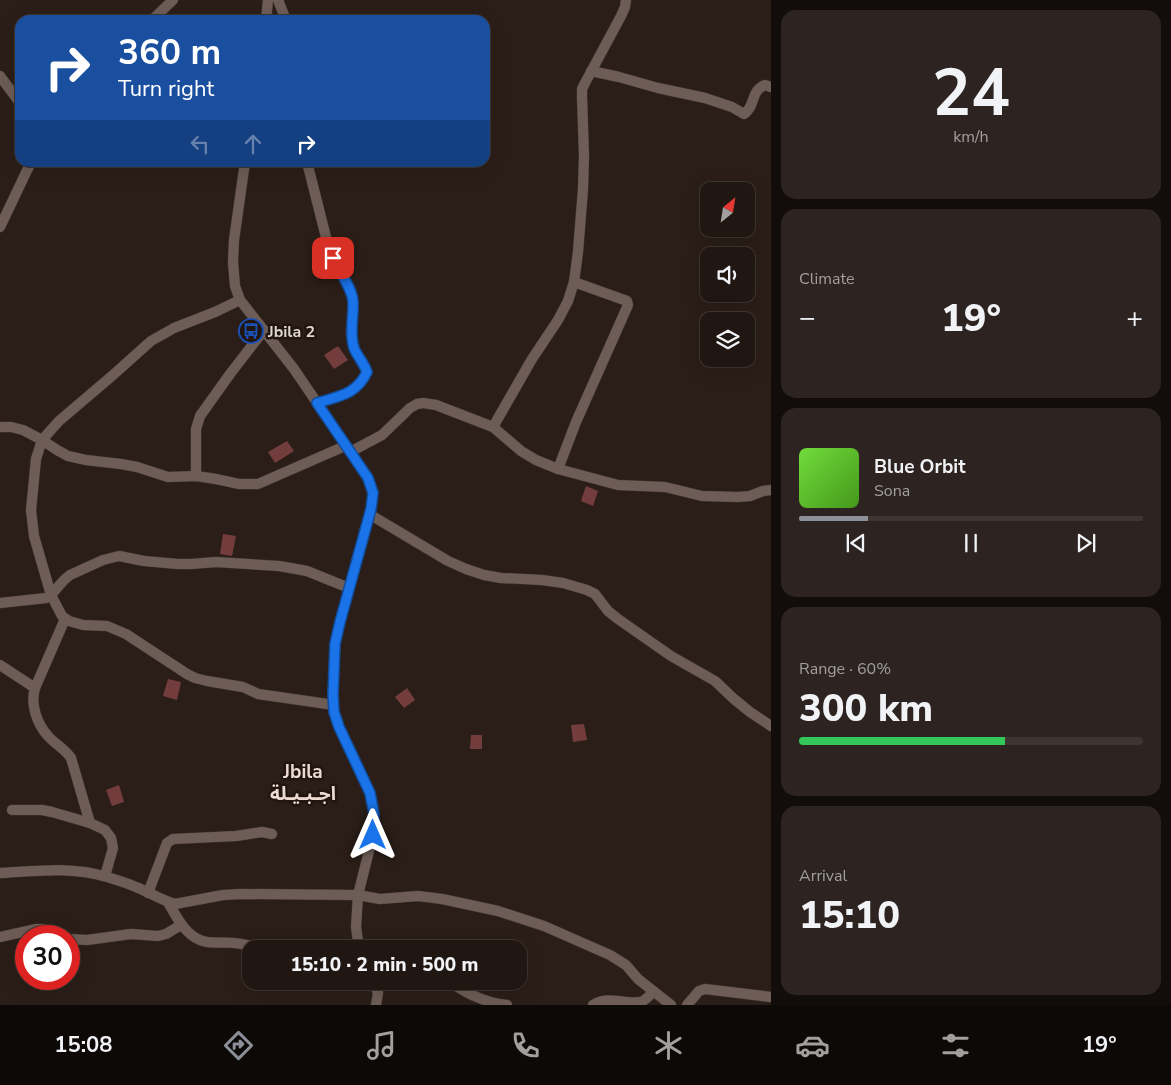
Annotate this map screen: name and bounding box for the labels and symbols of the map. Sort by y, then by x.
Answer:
north arrow [700,182,755,238]
pin [312,237,354,279]
bus stop icon: Jbila 2 [238,318,264,344]
place label: Jbila 2 [267,321,315,343]
district label: Jbila اجـبـيـلة [270,759,336,807]
position arrow [346,808,398,860]
speed limit sign: 30 [15,925,80,990]

